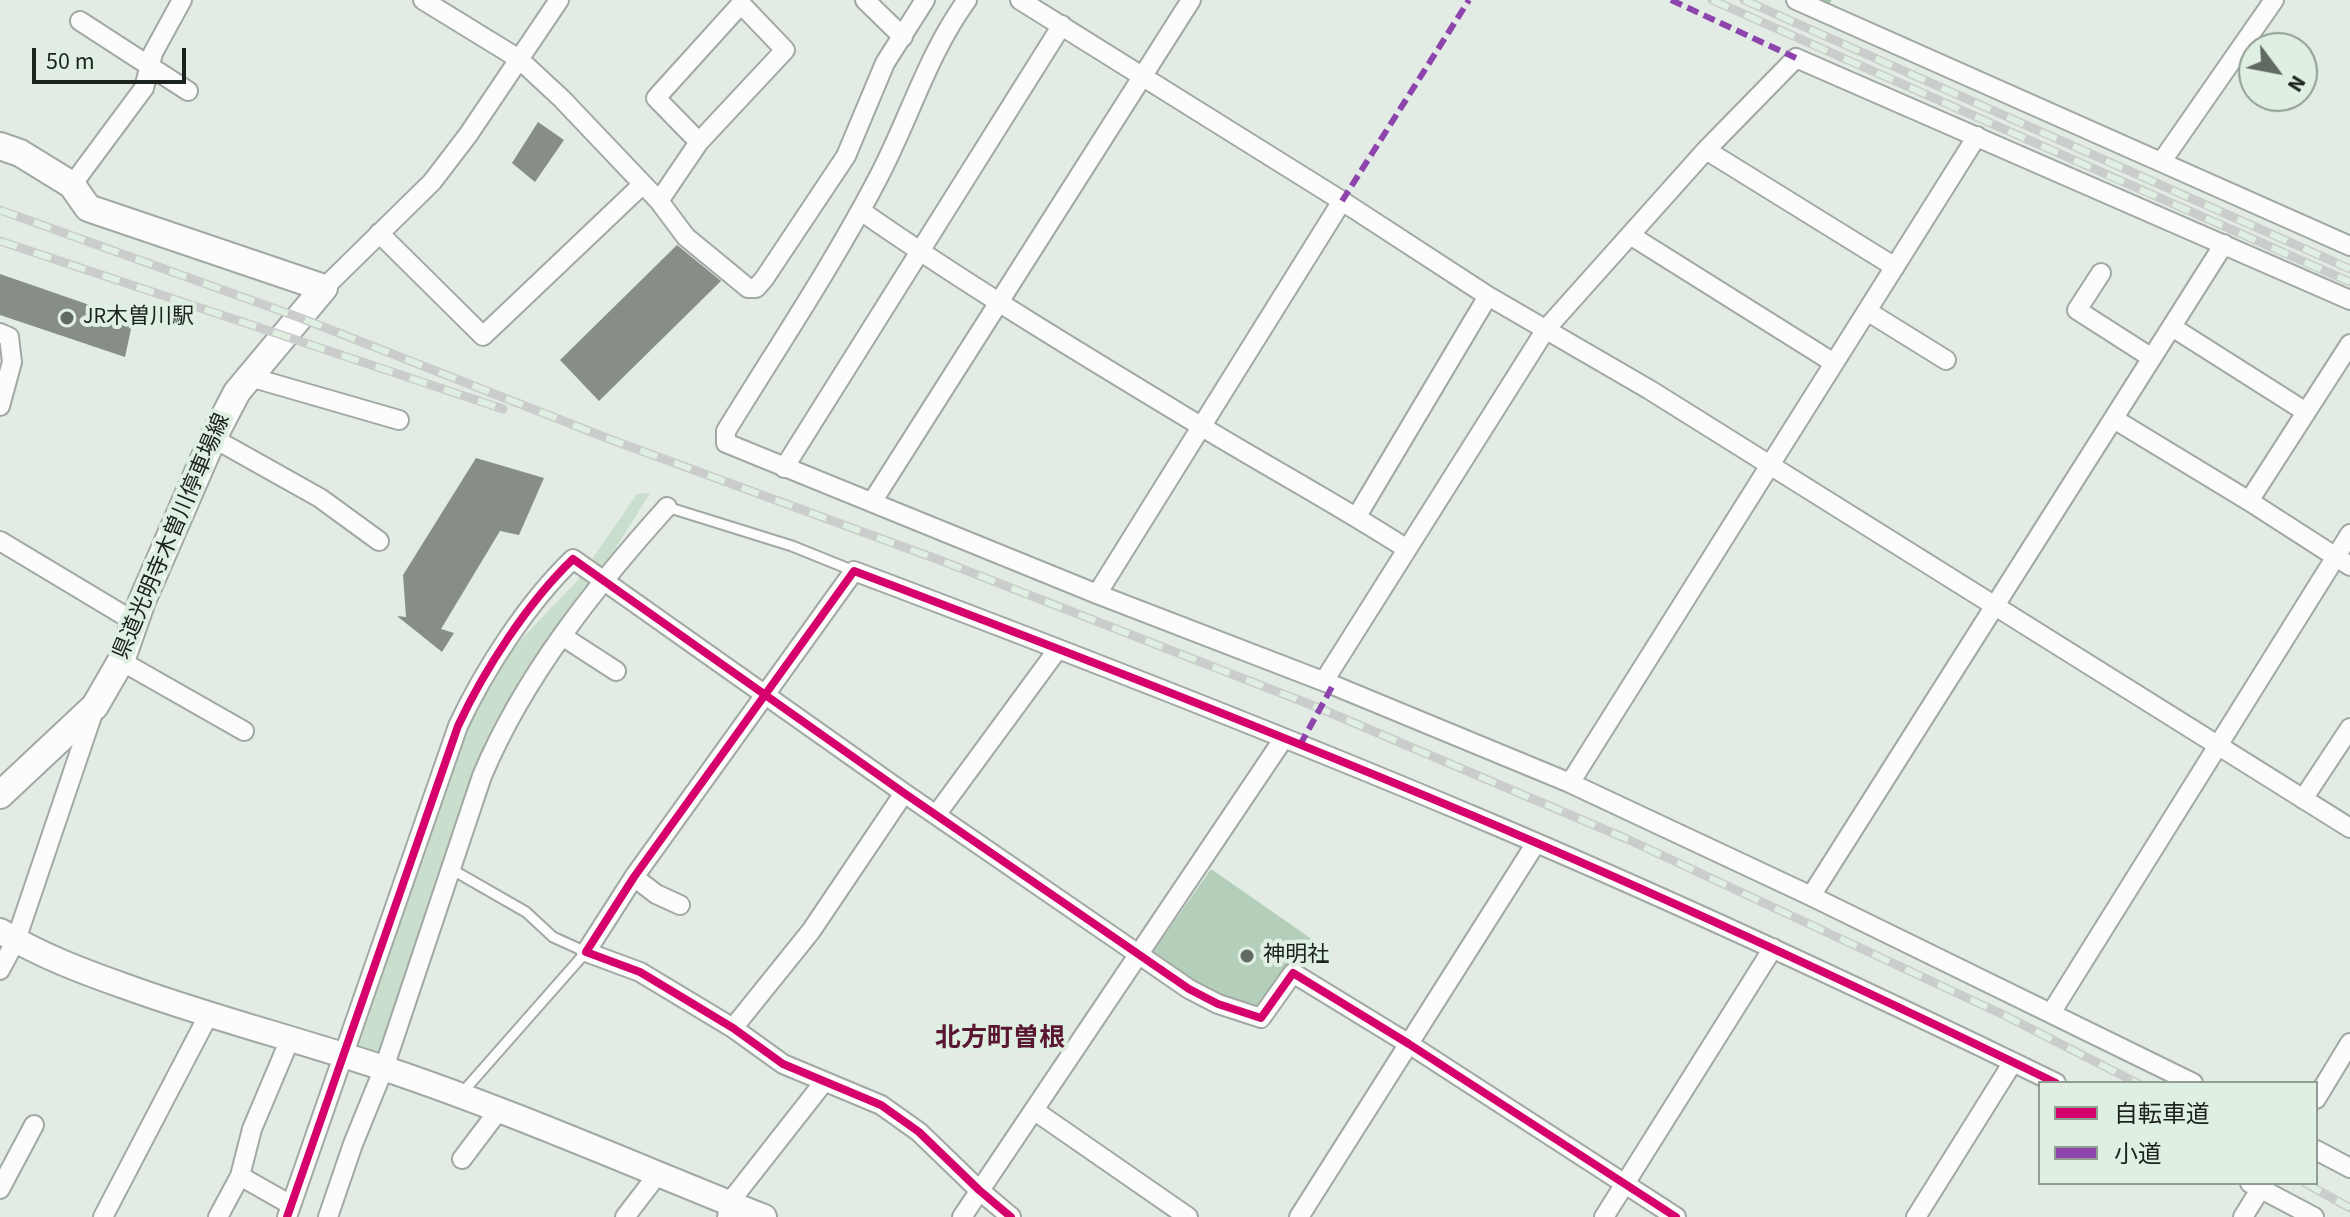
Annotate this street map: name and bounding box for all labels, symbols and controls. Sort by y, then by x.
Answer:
scale bar [36,32,190,82]
north arrow [2238,32,2318,112]
text: 50 m [46,44,95,79]
text: N [2279,69,2314,98]
place label: JR木曽川駅 [83,305,194,331]
marker: JR木曽川駅 [58,309,76,327]
street label: 県道光明寺木曽川停車場線 [109,410,237,664]
place label: 神明社 [1263,943,1329,969]
marker: 神明社 [1238,947,1256,965]
district label: 北方町曽根 [935,1024,1065,1056]
legend [2038,1081,2318,1185]
text: 自転車道 [2114,1097,2210,1132]
text: 小道 [2114,1137,2162,1172]

